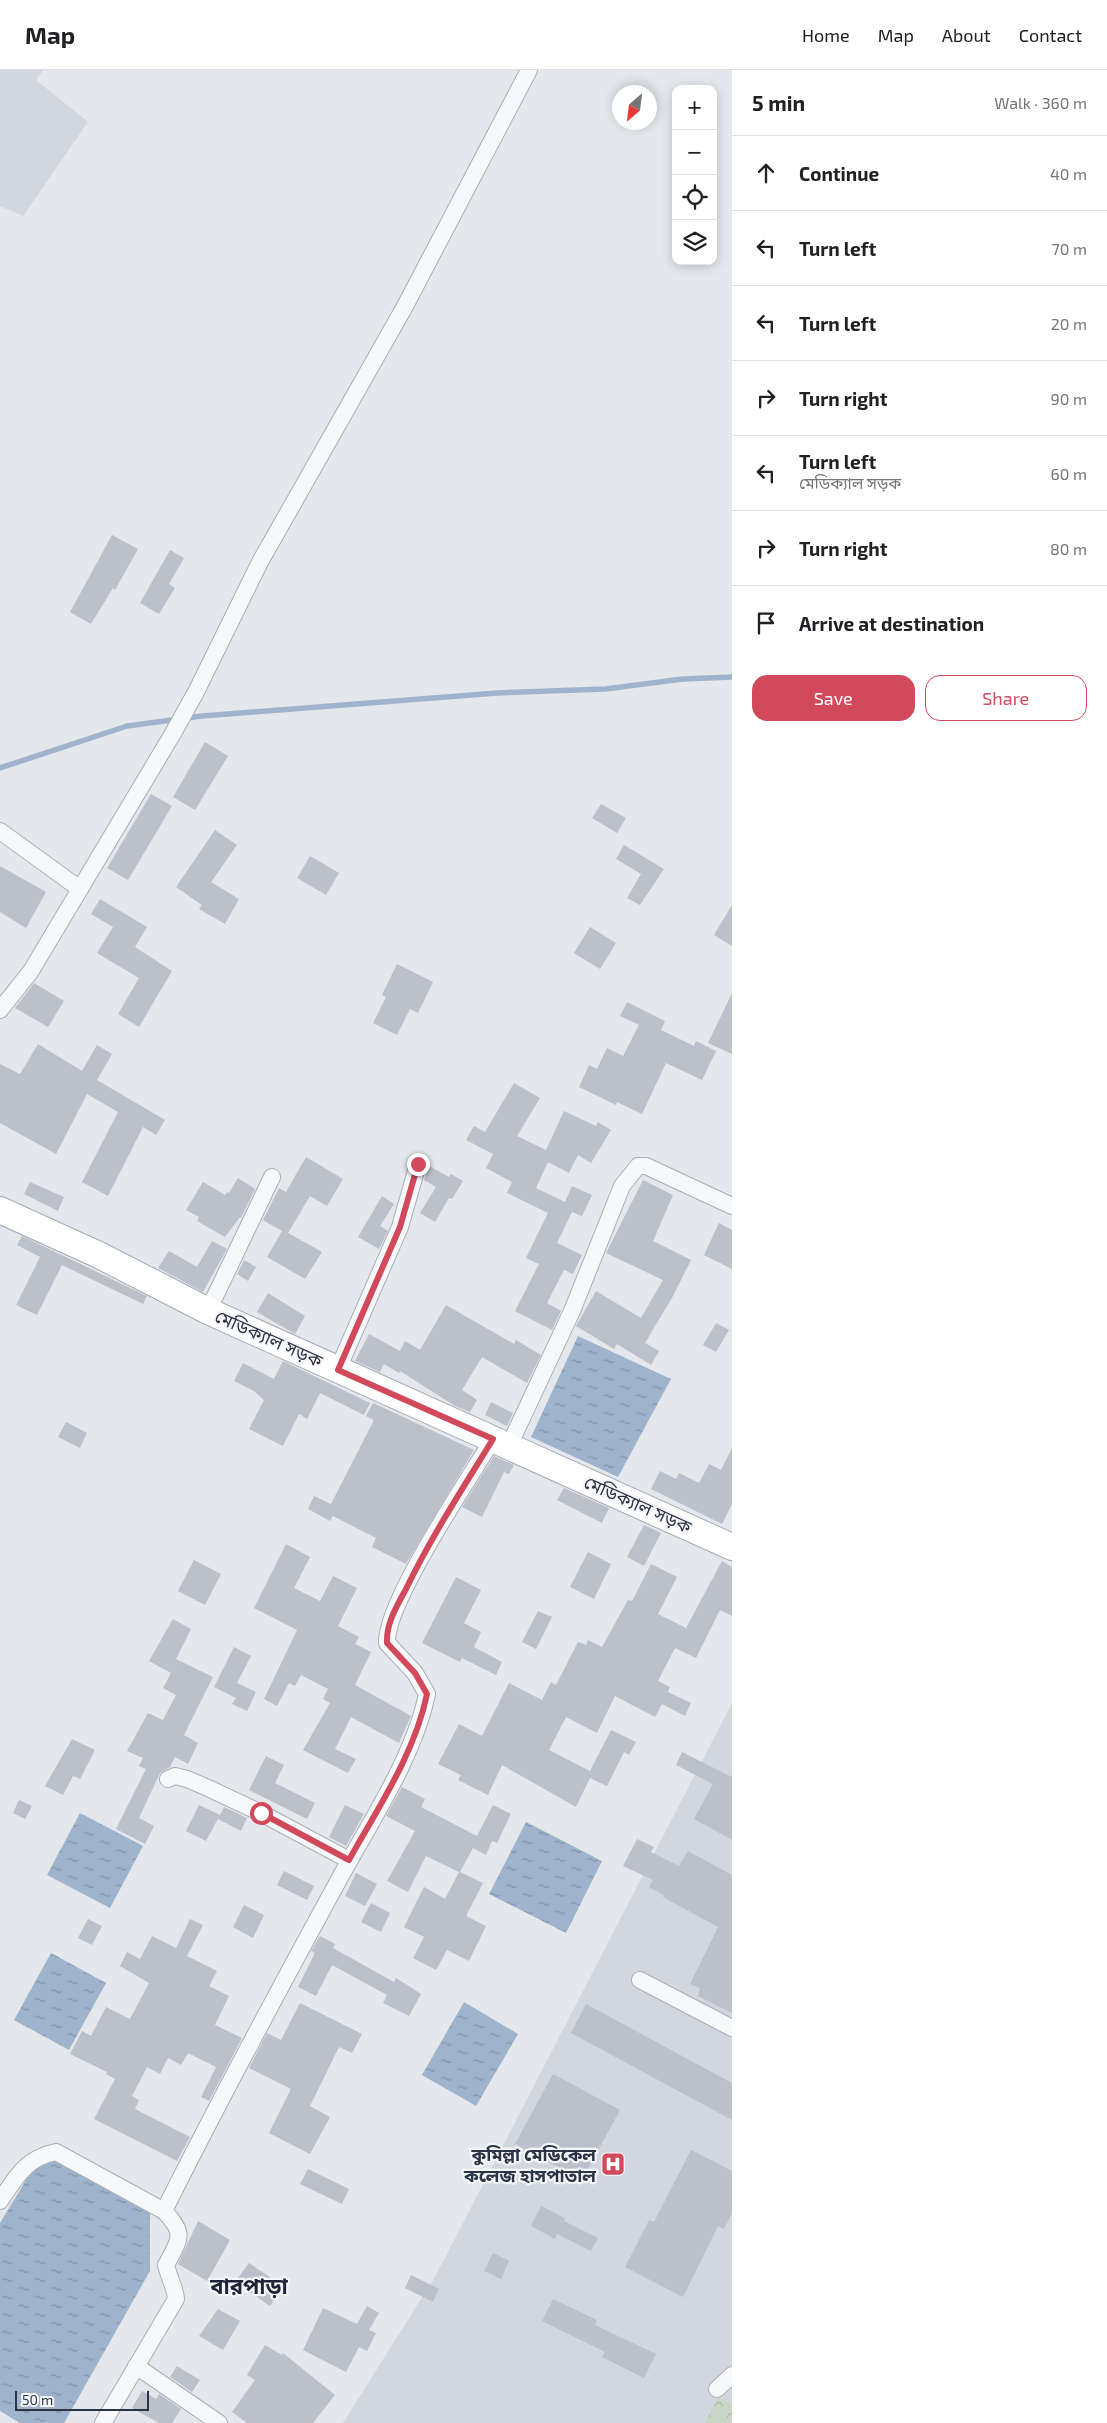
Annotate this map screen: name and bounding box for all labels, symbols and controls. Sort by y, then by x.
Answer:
text: Map [25,20,75,49]
text: Home [802,24,850,46]
text: Map [878,24,914,46]
text: About [942,24,991,46]
text: Contact [1019,24,1082,46]
north arrow [612,85,657,130]
map controls [672,85,717,265]
button: + [672,85,717,130]
text: 5 min [752,90,805,115]
text: Walk · 360 m [994,93,1087,112]
button: − [672,130,717,175]
icon: ahead [752,159,780,187]
text: Continue [799,162,879,185]
text: 40 m [1050,164,1087,183]
button: locate [672,175,717,220]
button: layers [672,220,717,265]
icon: left [752,234,780,262]
text: Turn left [799,237,876,260]
text: 70 m [1052,239,1087,258]
icon: left [752,309,780,337]
text: Turn left [799,312,876,335]
text: 20 m [1051,314,1087,333]
icon: right [752,384,780,412]
text: Turn right [799,387,887,410]
text: 90 m [1051,389,1087,408]
text: Turn left [799,450,876,473]
icon: left [752,459,780,487]
text: 60 m [1051,464,1087,483]
text: মেডিক্যাল সড়ক [799,473,901,492]
icon: right [752,534,780,562]
text: Turn right [799,537,887,560]
text: 80 m [1050,539,1087,558]
icon: arrive [752,609,780,637]
text: Arrive at destination [799,612,984,635]
button: Save [752,675,915,721]
button: Share [925,675,1087,721]
route end [407,1153,430,1176]
street label: মেডিক্যাল সড়ক [212,1305,326,1372]
street label: মেডিক্যাল সড়ক [581,1471,695,1538]
route start [250,1802,273,1825]
place label: কুমিল্লা মেডিকেল কলেজ হাসপাতাল [463,2143,596,2186]
hospital icon: কুমিল্লা মেডিকেল কলেজ হাসপাতাল [600,2151,626,2177]
district label: বারপাড়া [209,2272,288,2299]
scale bar [15,2388,149,2411]
text: 50 m [22,2391,53,2408]

